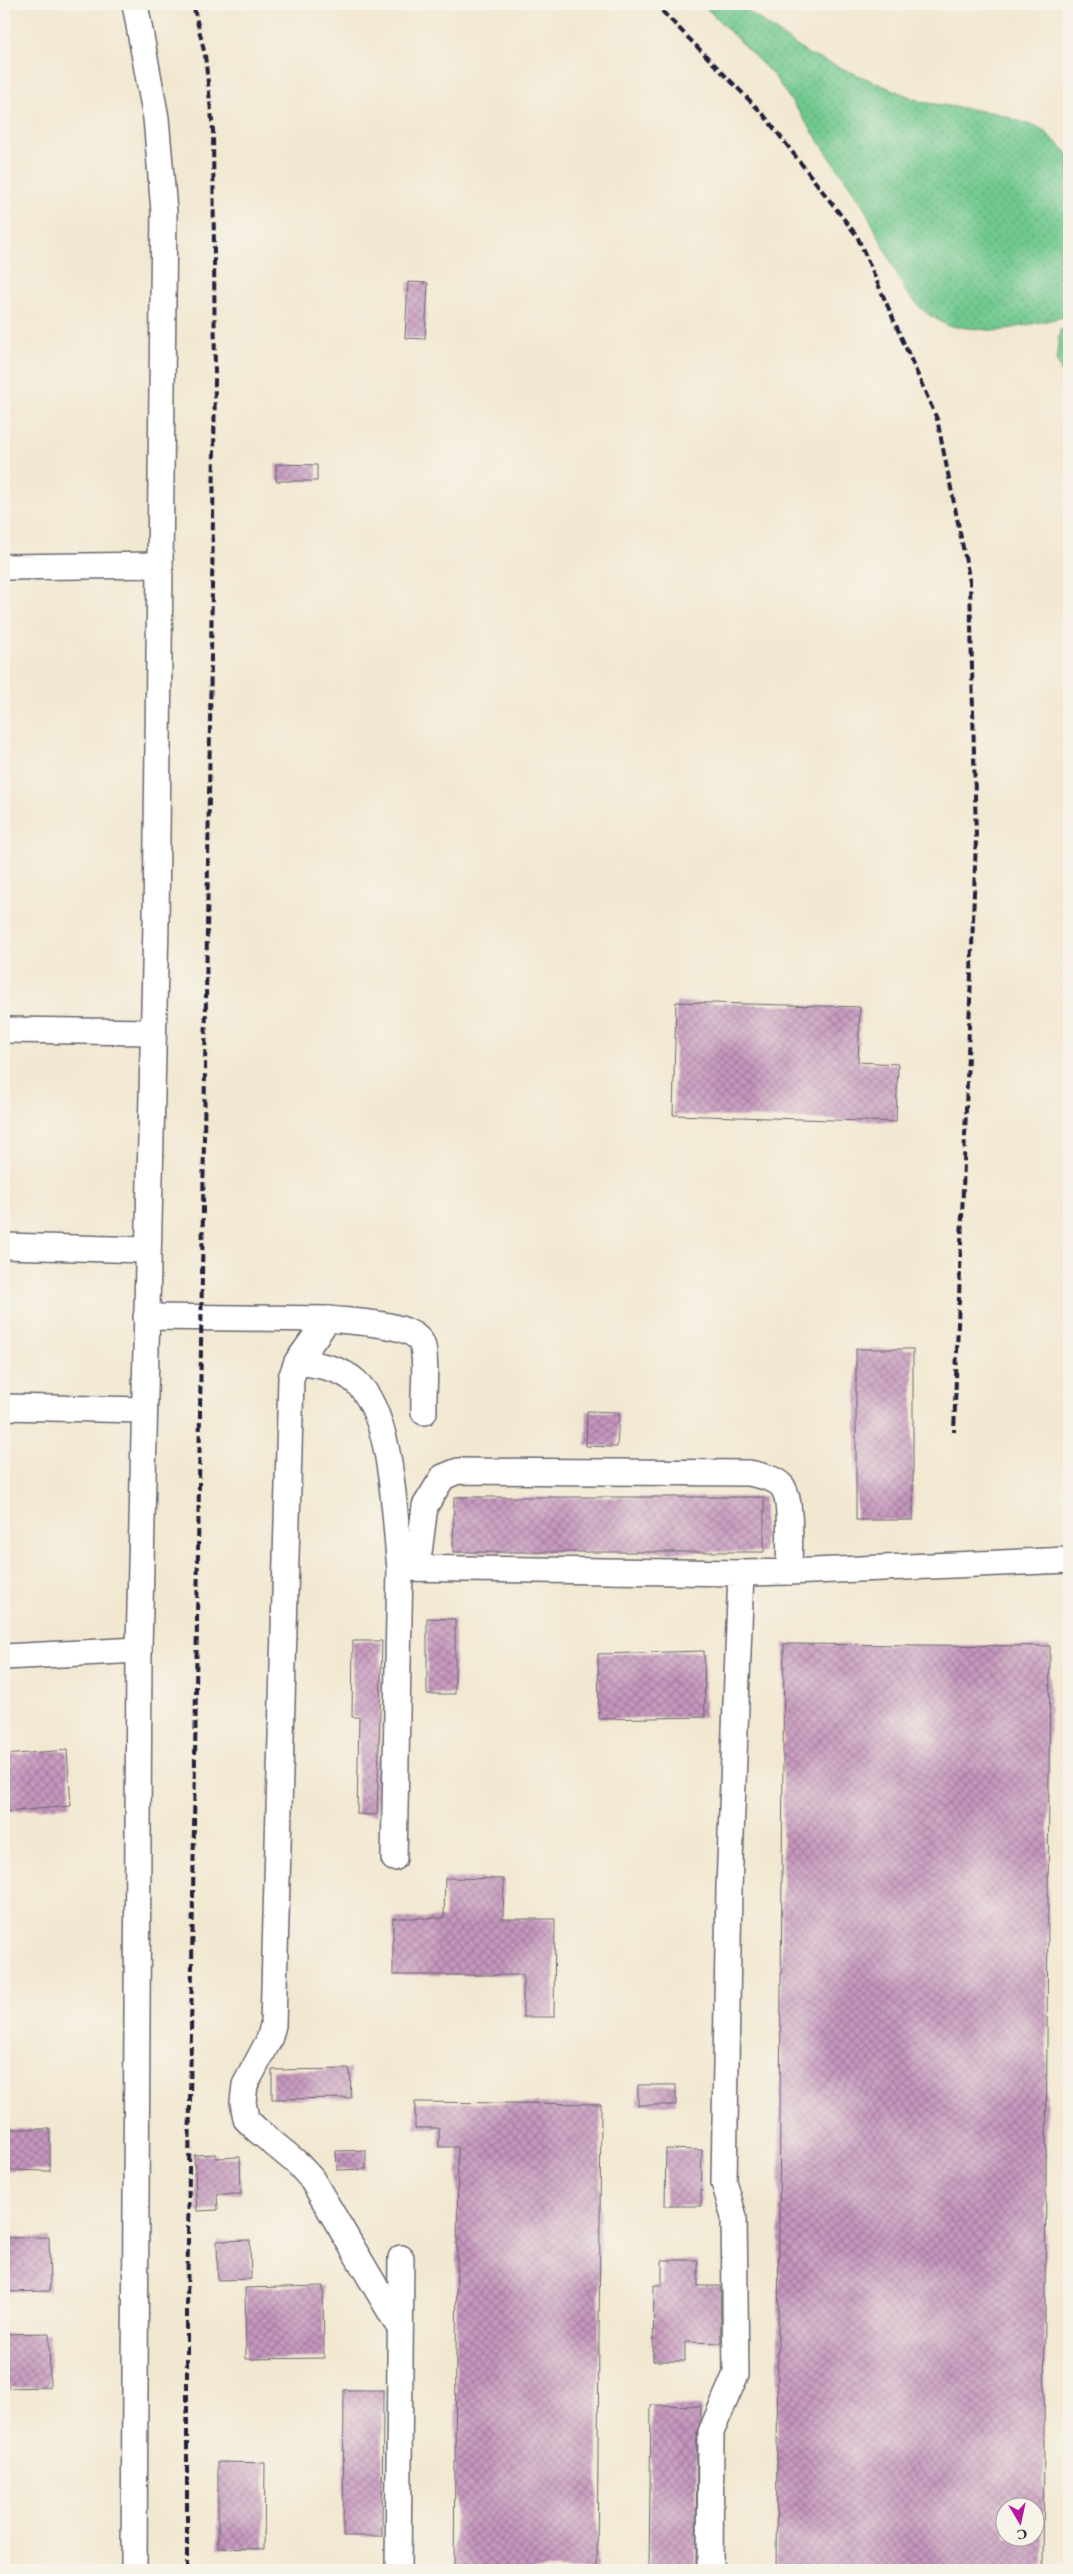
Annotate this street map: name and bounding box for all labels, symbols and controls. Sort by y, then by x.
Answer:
north arrow [996,2496,1046,2546]
text: С [1016,2525,1028,2545]

